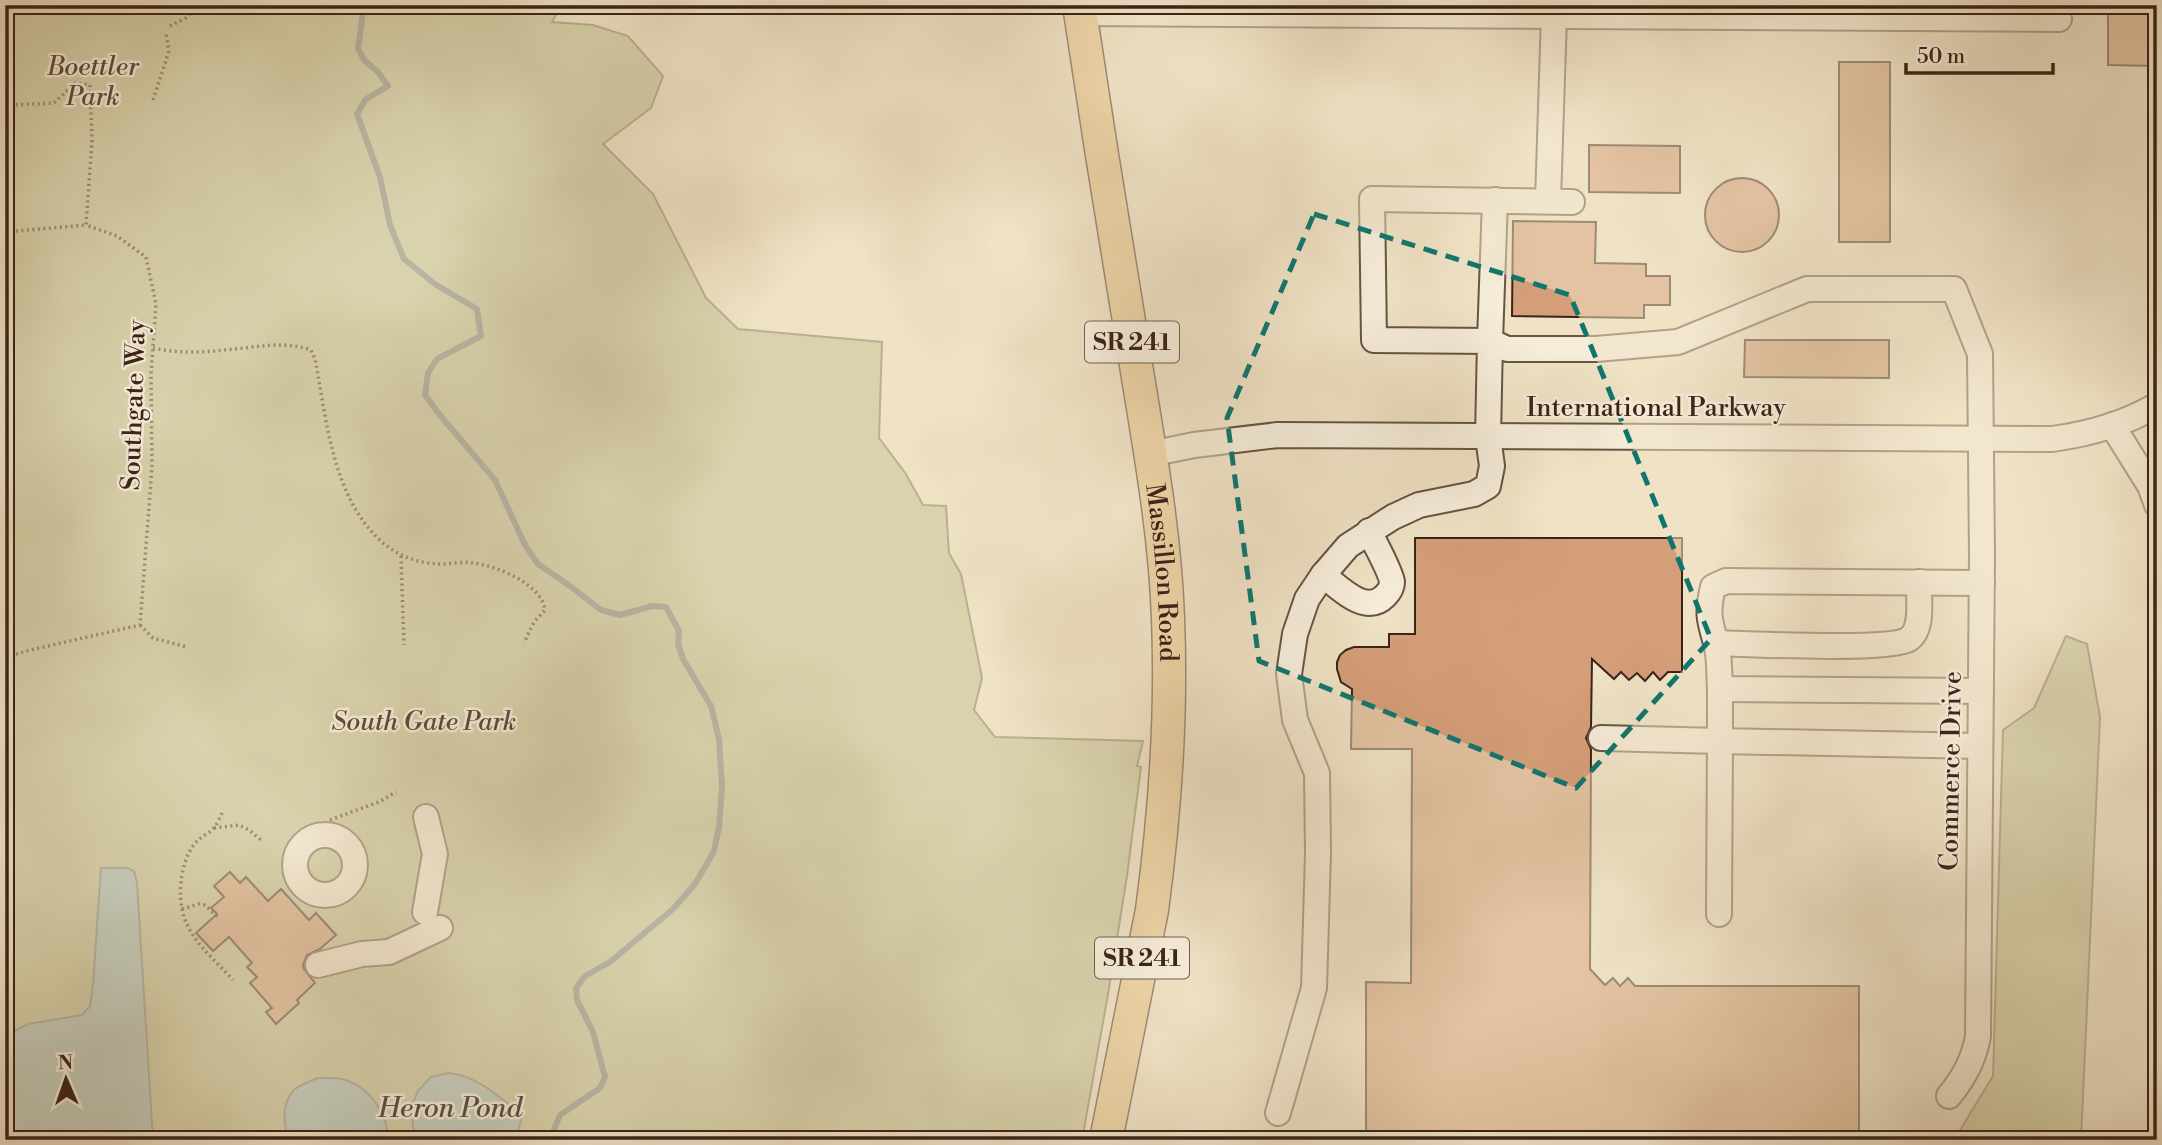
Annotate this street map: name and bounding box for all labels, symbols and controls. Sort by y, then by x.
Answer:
scale bar [1906,32,2054,76]
text: 50 m [1917,44,1965,70]
park label: Boettler Park [46,51,140,113]
street label: Southgate Way [115,319,153,491]
road number: SR 241 [1085,321,1179,362]
street label: International Parkway [1526,392,1786,424]
street label: Massillon Road [1138,482,1184,662]
street label: Commerce Drive [1933,671,1969,871]
park label: South Gate Park [332,706,516,738]
road number: SR 241 [1095,938,1189,978]
north arrow [32,1044,102,1114]
text: N [58,1051,73,1075]
water label: Heron Pond [377,1091,523,1126]

